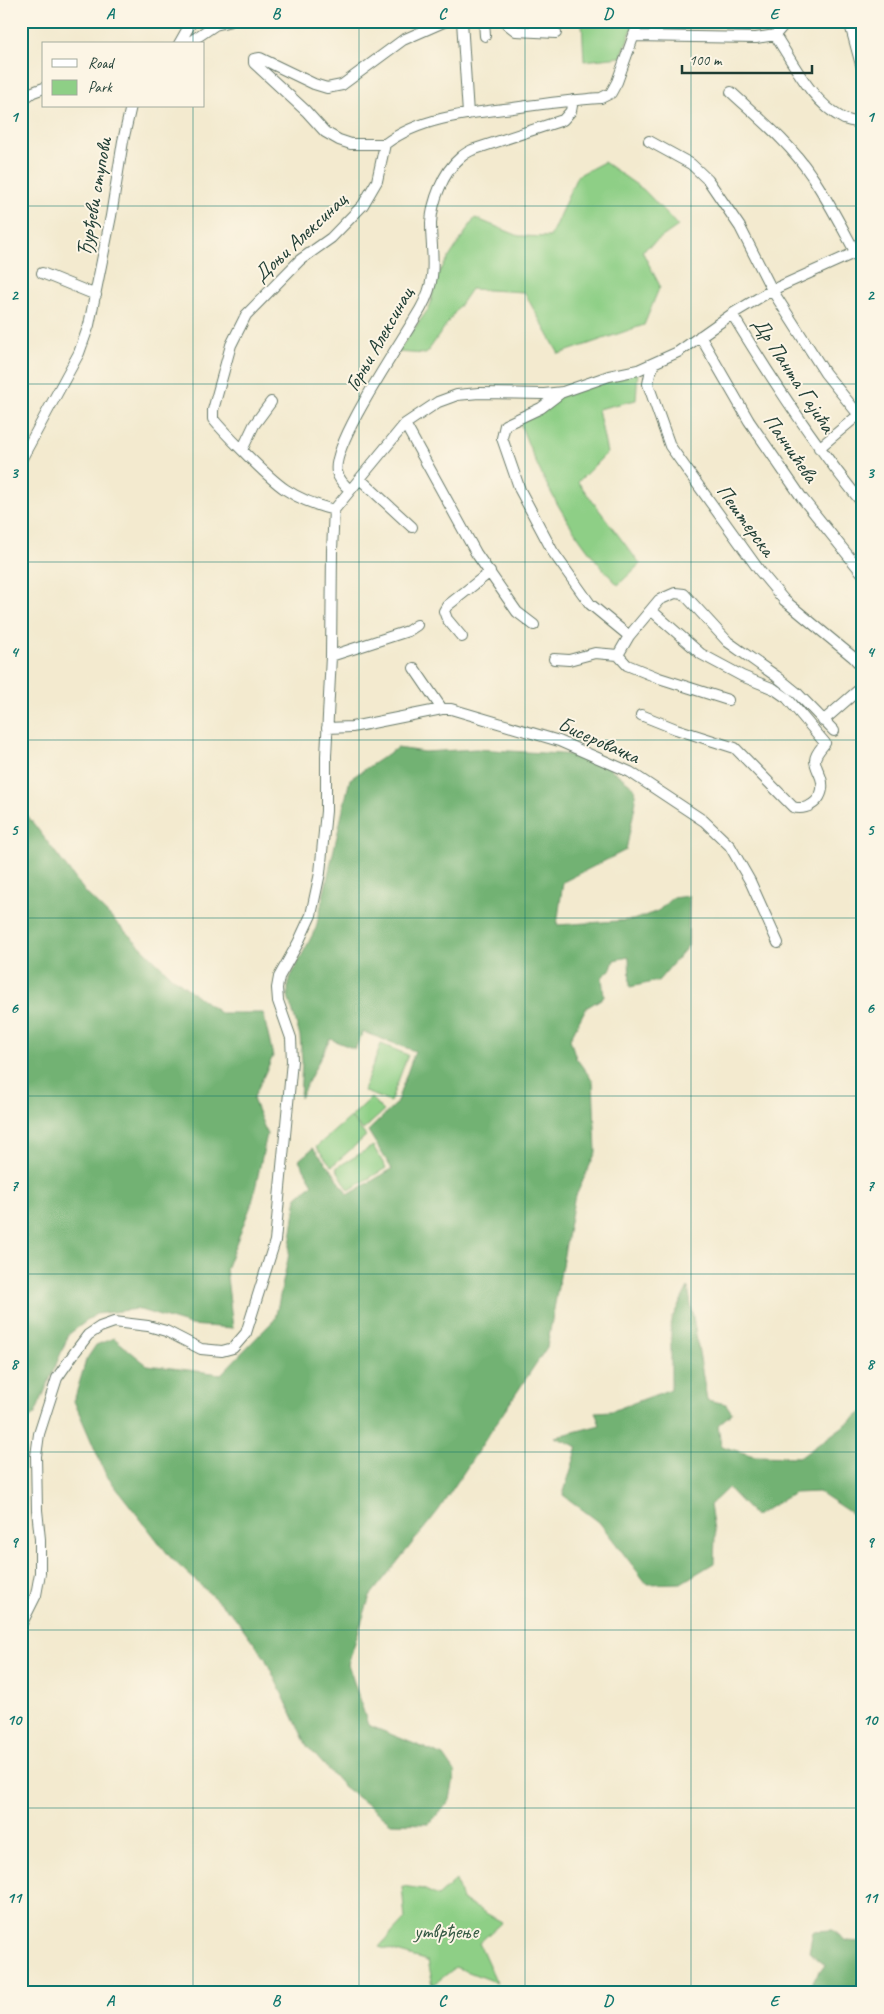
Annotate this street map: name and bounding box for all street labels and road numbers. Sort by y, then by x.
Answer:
street label: Ђурђеви ступови [71,134,119,259]
street label: Доњи Алексинац [248,186,353,287]
street label: Горњи Алексинац [339,282,420,396]
street label: Др Панта Гајића [747,312,842,439]
street label: Панчићева [758,409,825,489]
street label: Пештерска [711,479,782,563]
street label: Бисеровачка [554,711,645,770]

